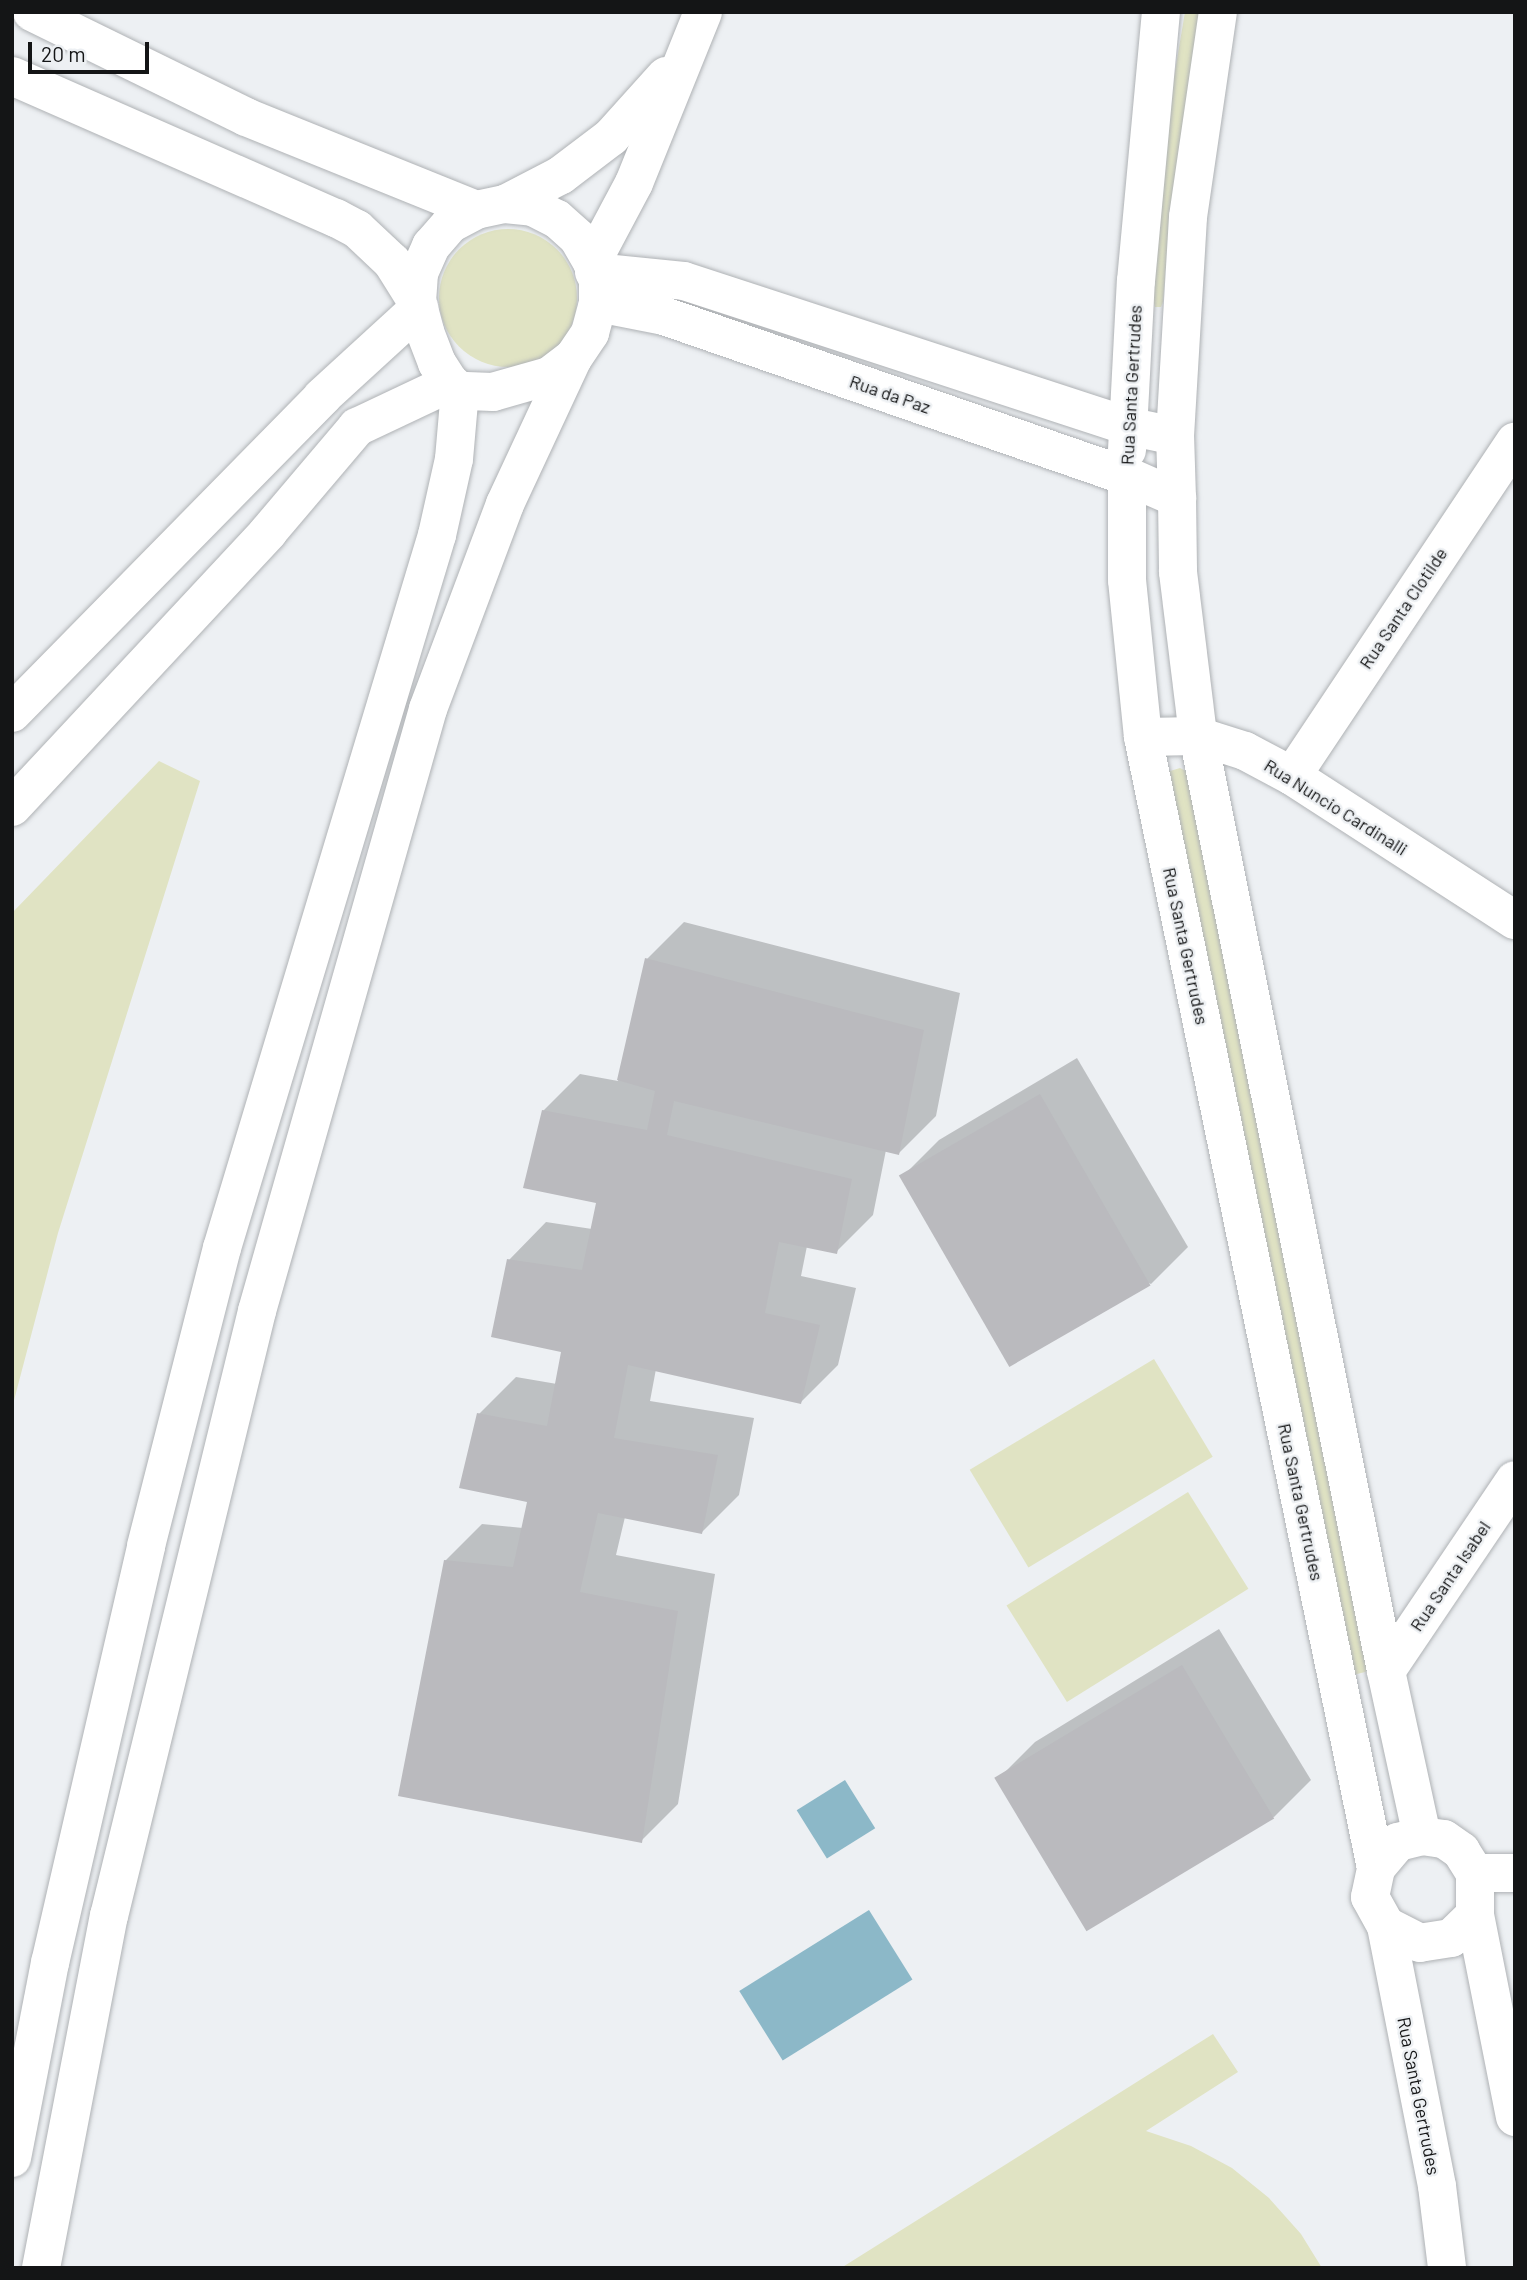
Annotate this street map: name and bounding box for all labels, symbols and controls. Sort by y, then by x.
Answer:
scale bar [32,28,152,72]
text: 20 m [41,41,86,66]
street label: Rua Santa Gertrudes [1116,304,1146,466]
street label: Rua da Paz [847,370,933,418]
street label: Rua Santa Clotilde [1354,543,1452,673]
street label: Rua Nuncio Cardinalli [1260,754,1412,860]
street label: Rua Santa Gertrudes [1159,865,1213,1027]
street label: Rua Santa Gertrudes [1274,1421,1328,1583]
street label: Rua Santa Isabel [1405,1517,1495,1635]
street label: Rua Santa Gertrudes [1393,2015,1445,2177]

